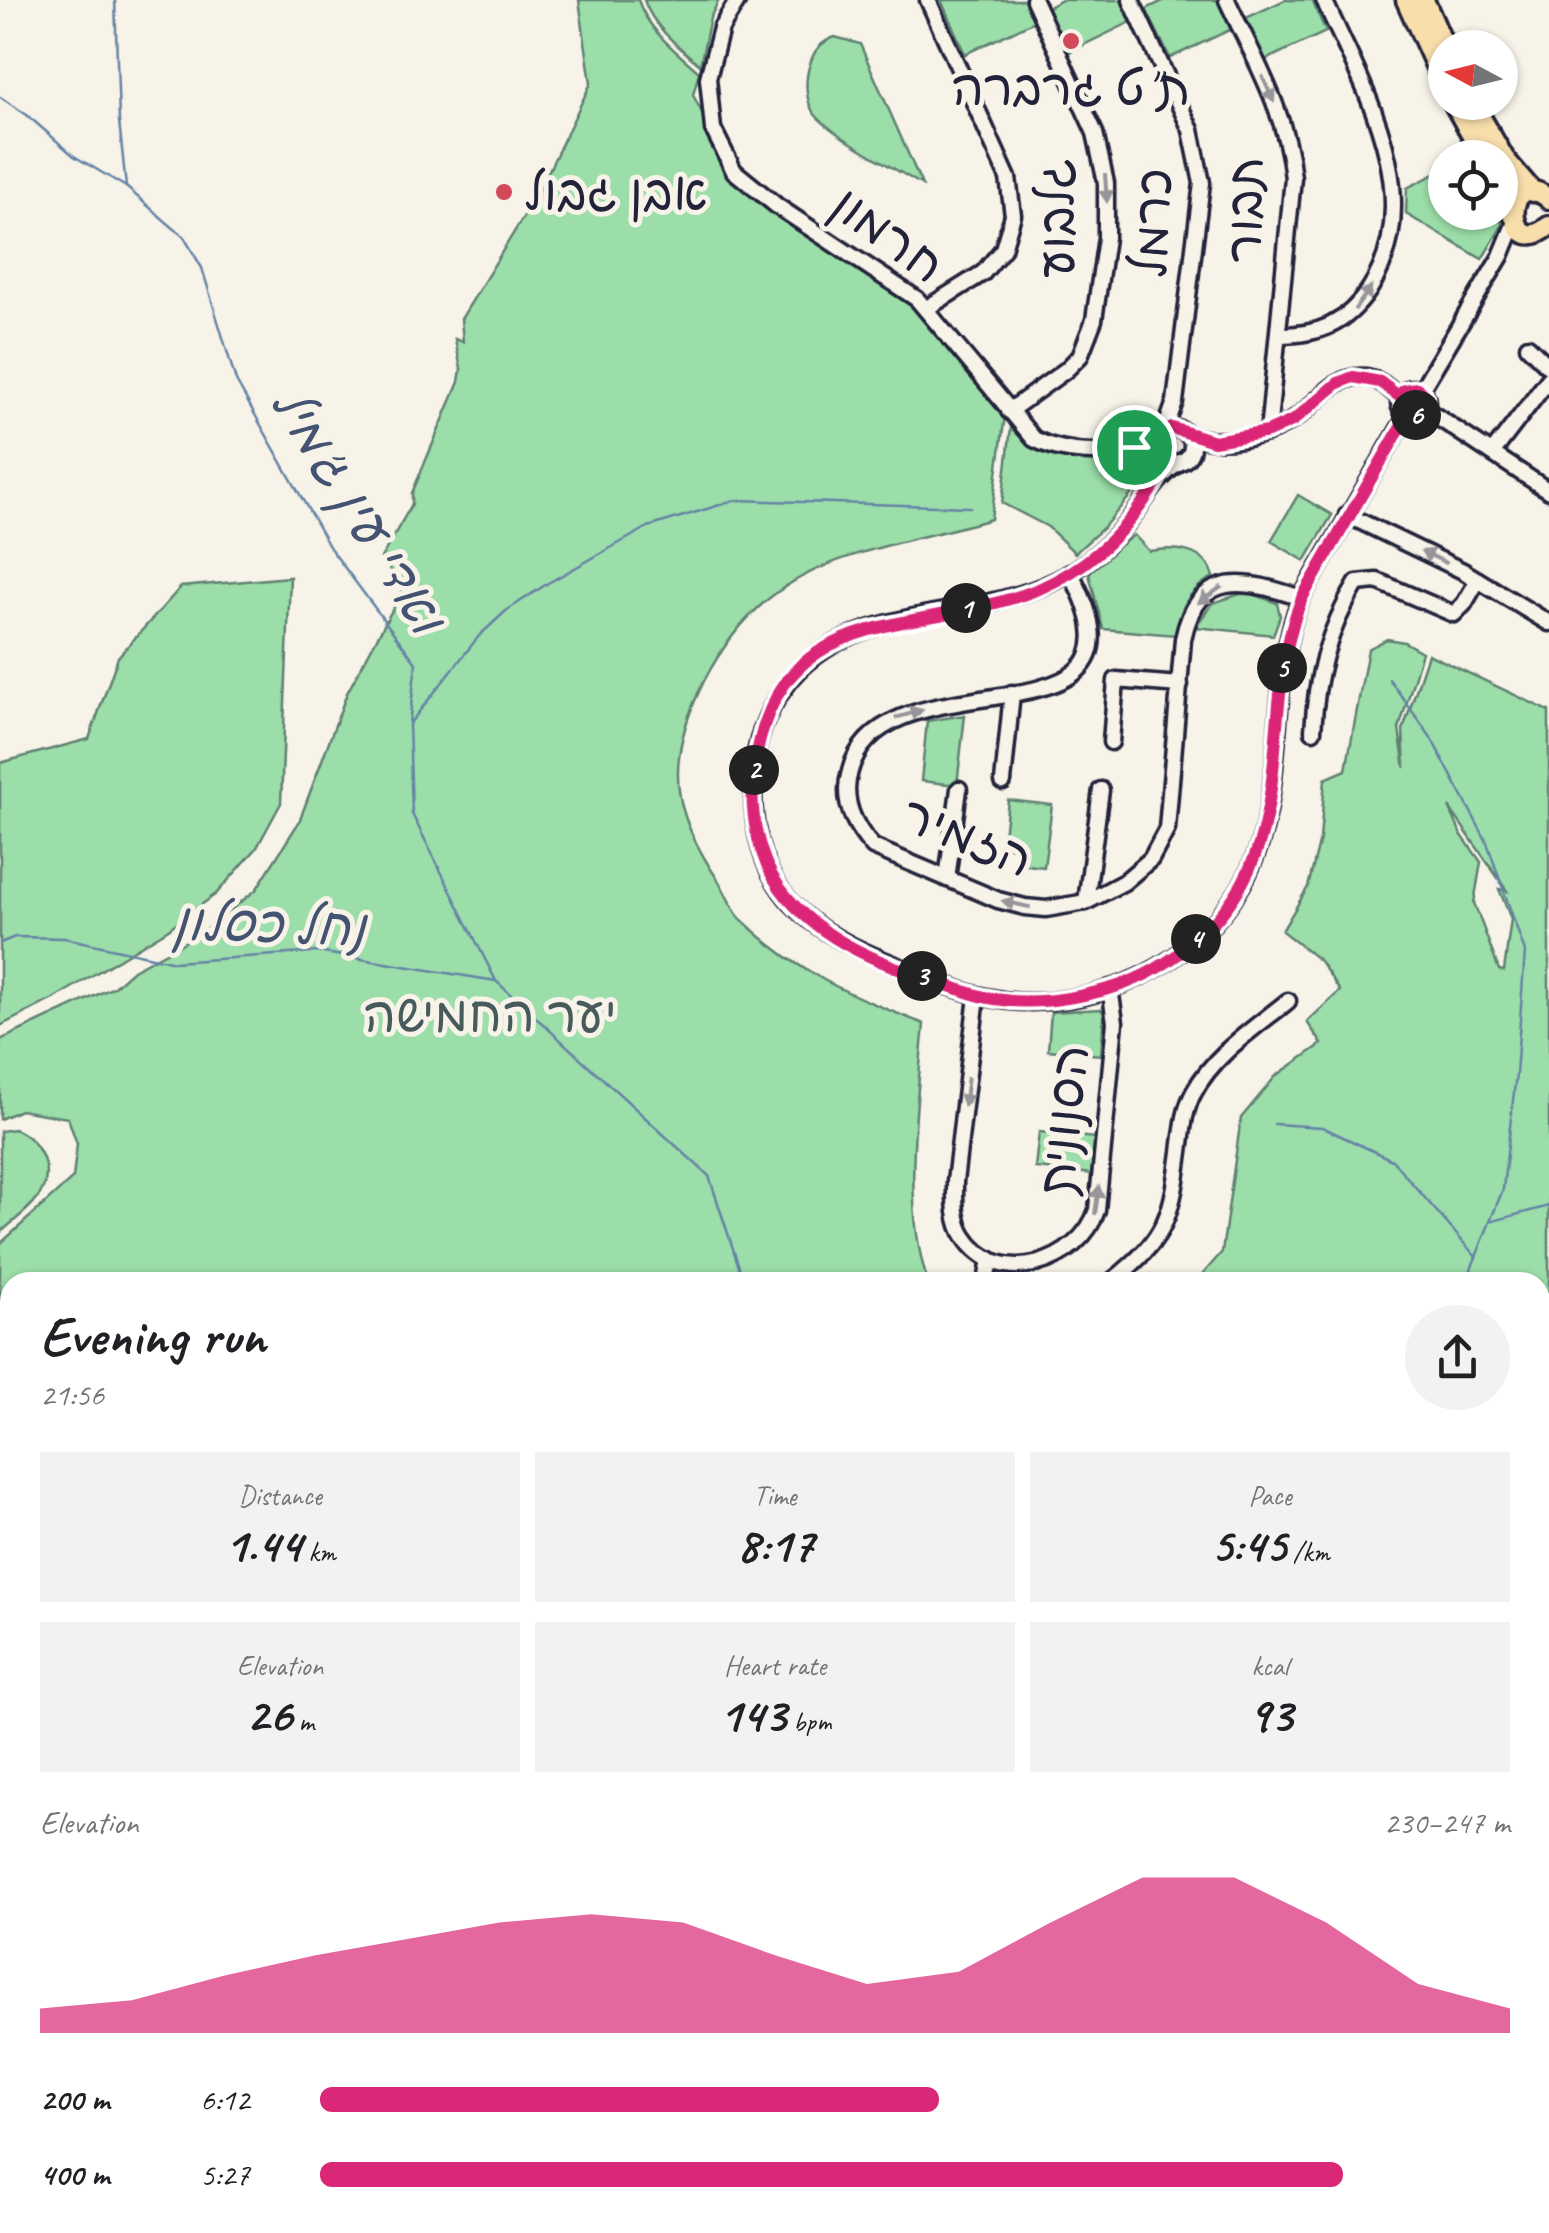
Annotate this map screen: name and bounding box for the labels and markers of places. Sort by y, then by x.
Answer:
marker: ת"ט גרברה [1060,30,1082,52]
place label: ת"ט גרברה [951,56,1191,119]
place label: אבן גבול [524,161,707,224]
marker: אבן גבול [493,181,515,203]
pin: 6 [1391,390,1441,440]
pin [1092,405,1177,490]
pin: 1 [941,583,991,633]
pin: 5 [1257,643,1307,693]
pin: 2 [729,745,779,795]
pin: 4 [1171,914,1221,964]
pin: 3 [897,951,947,1001]

